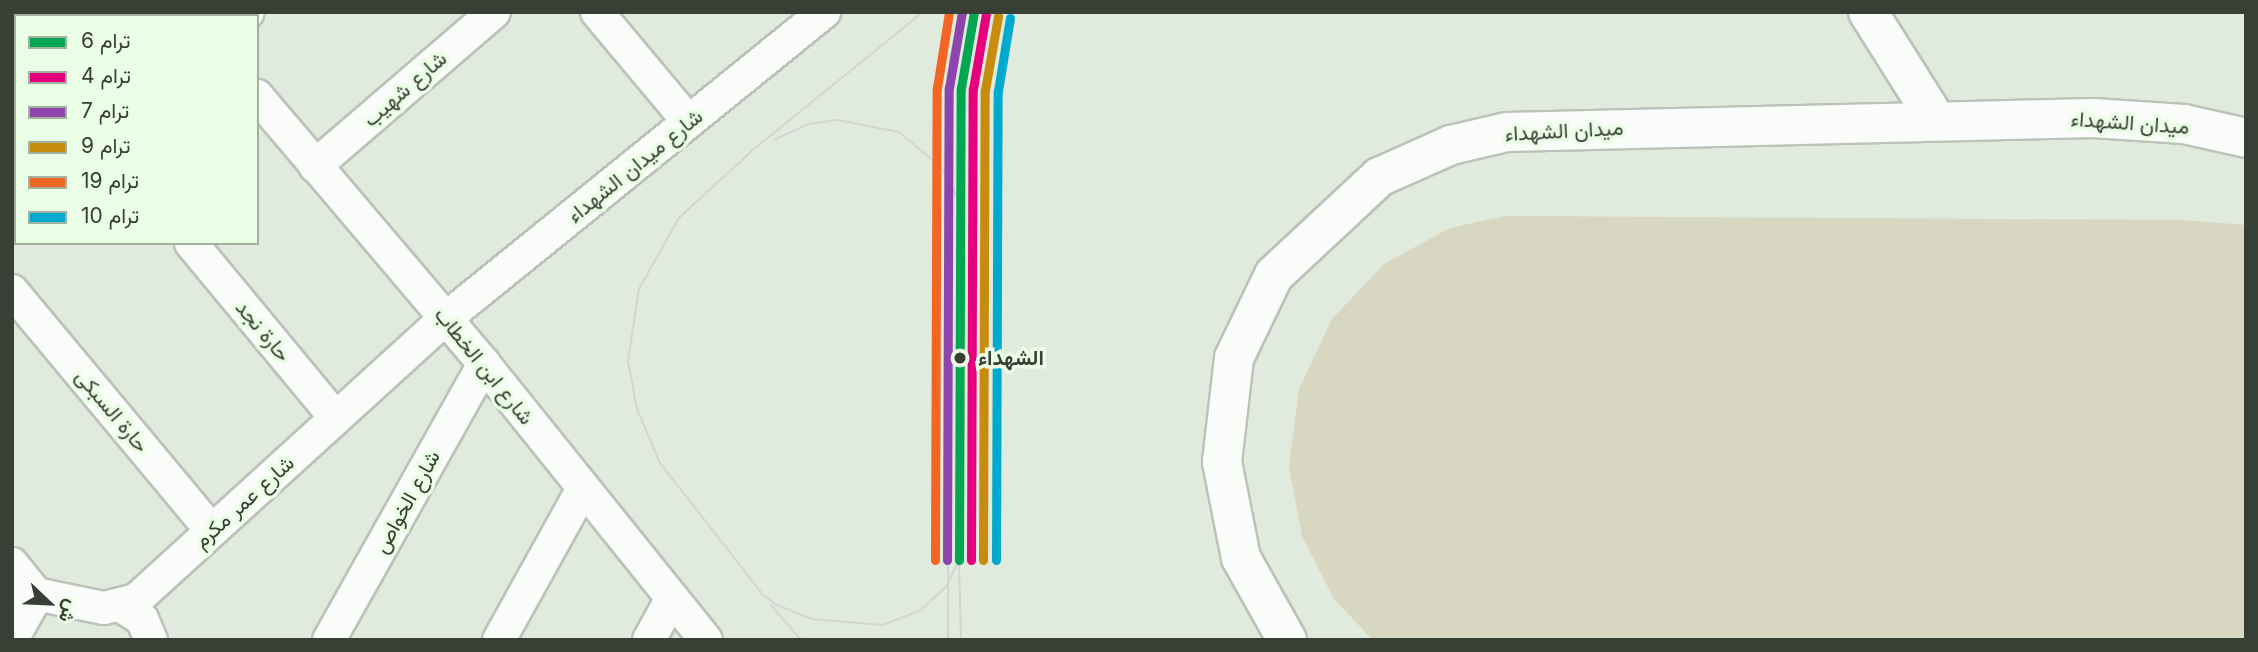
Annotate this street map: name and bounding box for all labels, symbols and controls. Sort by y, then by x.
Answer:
legend [14,14,259,245]
text: ترام 6 [81,28,130,53]
street label: شارع شهيب [358,46,452,132]
text: ترام 4 [81,63,131,88]
text: ترام 7 [81,98,129,123]
street label: شارع ميدان الشهداء [562,104,708,228]
street label: ميدان الشهداء [2070,106,2190,140]
street label: ميدان الشهداء [1504,115,1624,147]
text: ترام 9 [81,133,130,158]
text: ترام 19 [81,168,139,193]
text: ترام 10 [81,203,139,228]
street label: حارة نجد [230,295,296,367]
street label: شارع ابن الخطاب [429,302,539,430]
place label: الشهداء [978,345,1044,371]
marker: الشهداء [949,347,971,369]
street label: حارة السبكى [70,364,154,458]
street label: شارع الخواص [368,446,446,558]
street label: شارع عمر مكرم [189,450,299,554]
north arrow [14,568,84,638]
text: ش [54,596,84,626]

